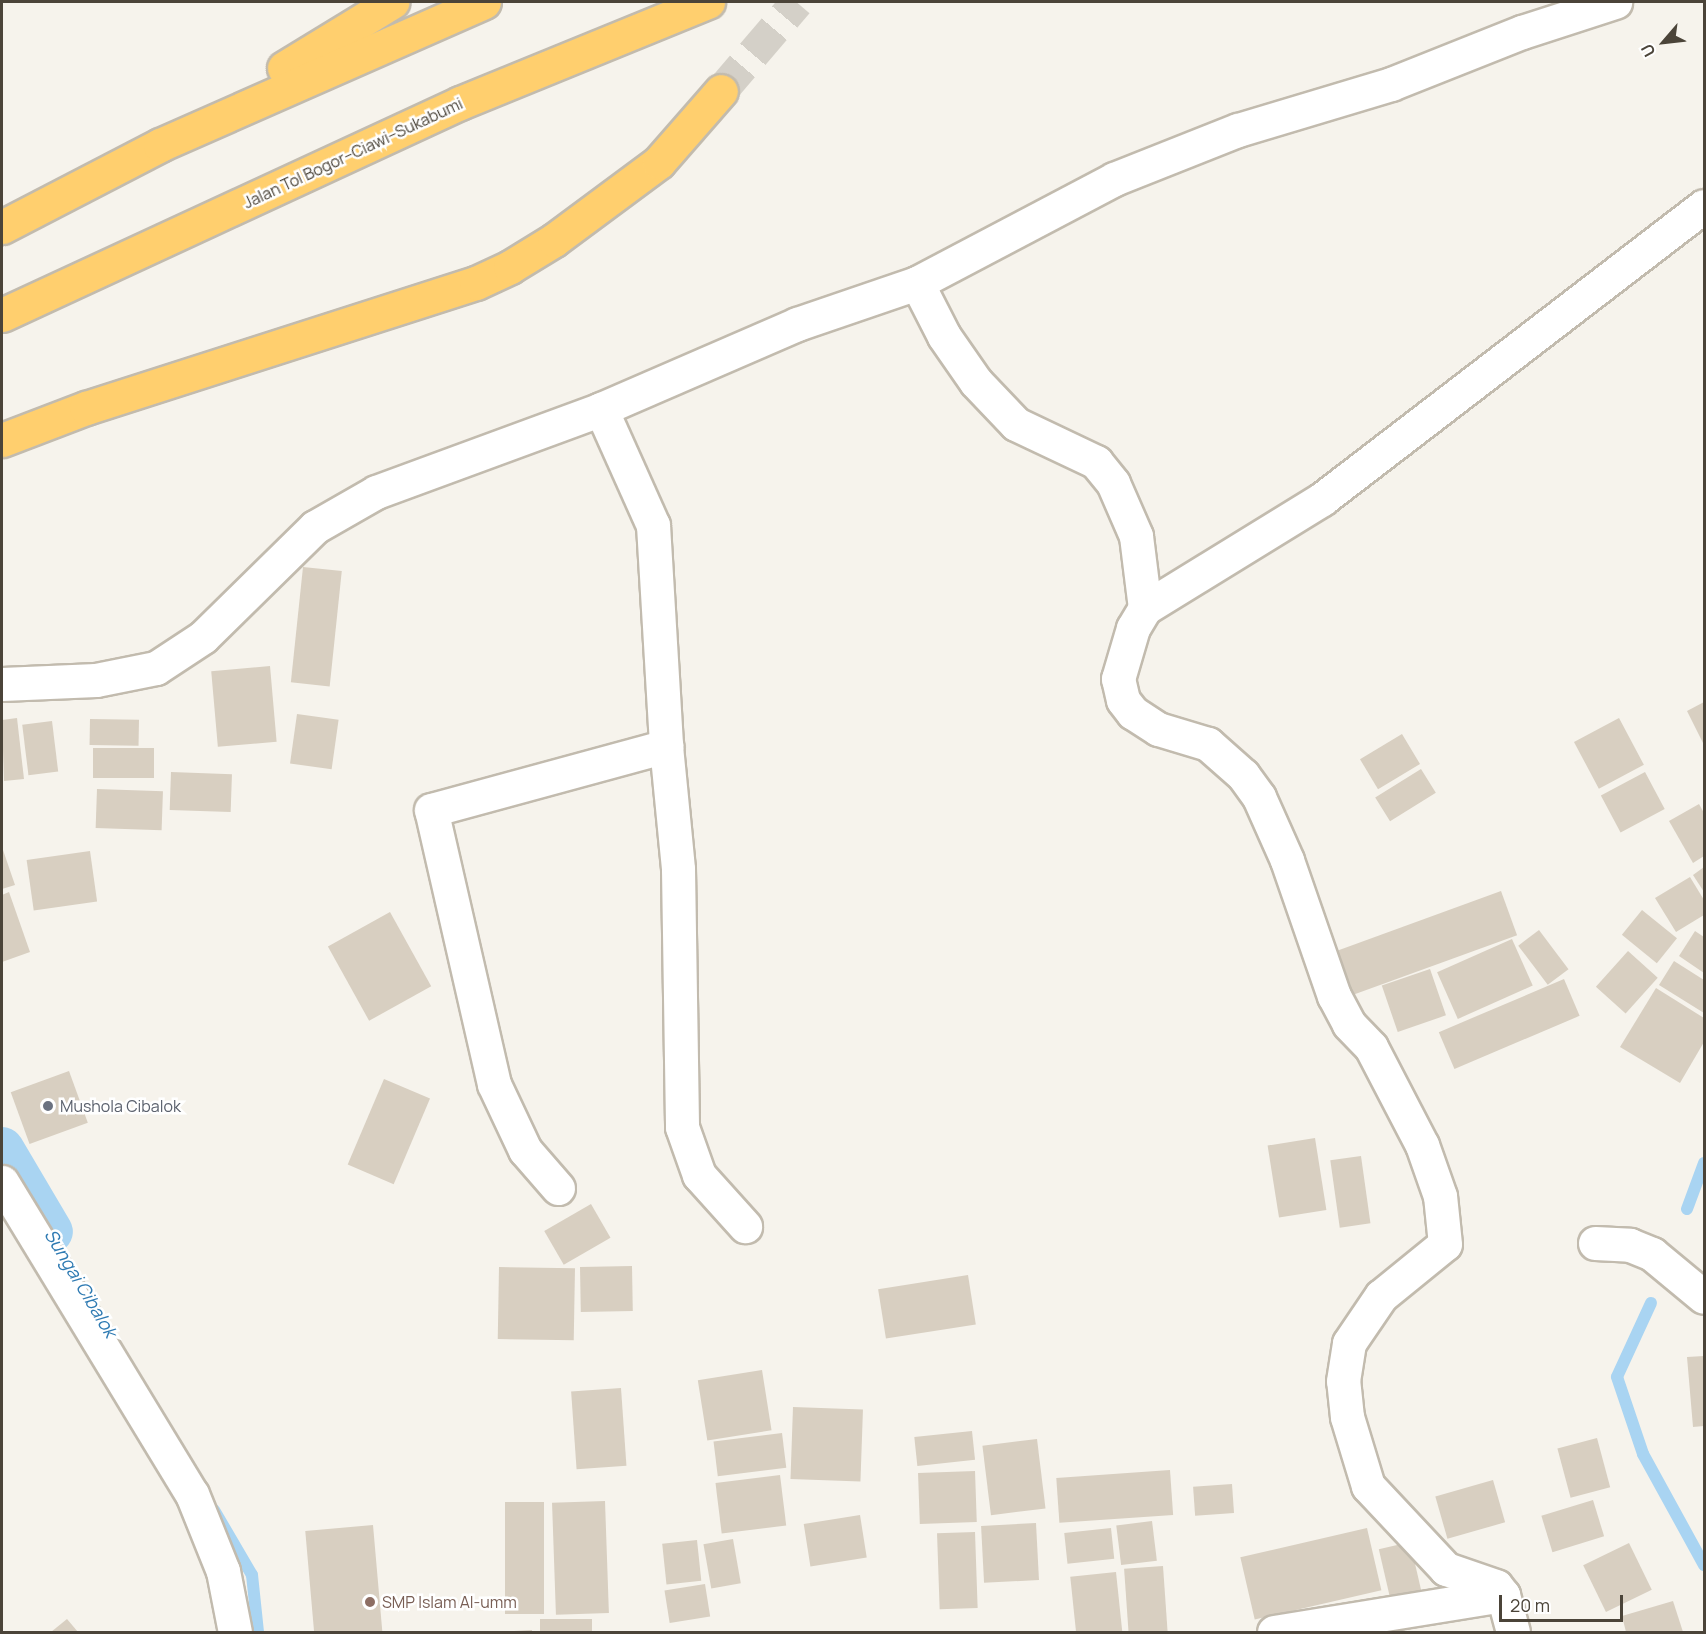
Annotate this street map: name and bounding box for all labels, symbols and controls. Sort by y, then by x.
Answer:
north arrow [1634,12,1694,72]
text: U [1636,40,1661,61]
street label: Jalan Tol Bogor–Ciawi–Sukabumi [240,94,466,212]
place label: Mushola Cibalok [60,1096,181,1116]
marker: Mushola Cibalok [41,1099,55,1113]
water label: Sungai Cibalok [40,1225,122,1341]
scale bar [1502,1583,1626,1621]
place label: SMP Islam Al-umm [382,1592,517,1612]
text: 20 m [1510,1593,1550,1617]
marker: SMP Islam Al-umm [363,1595,377,1609]

